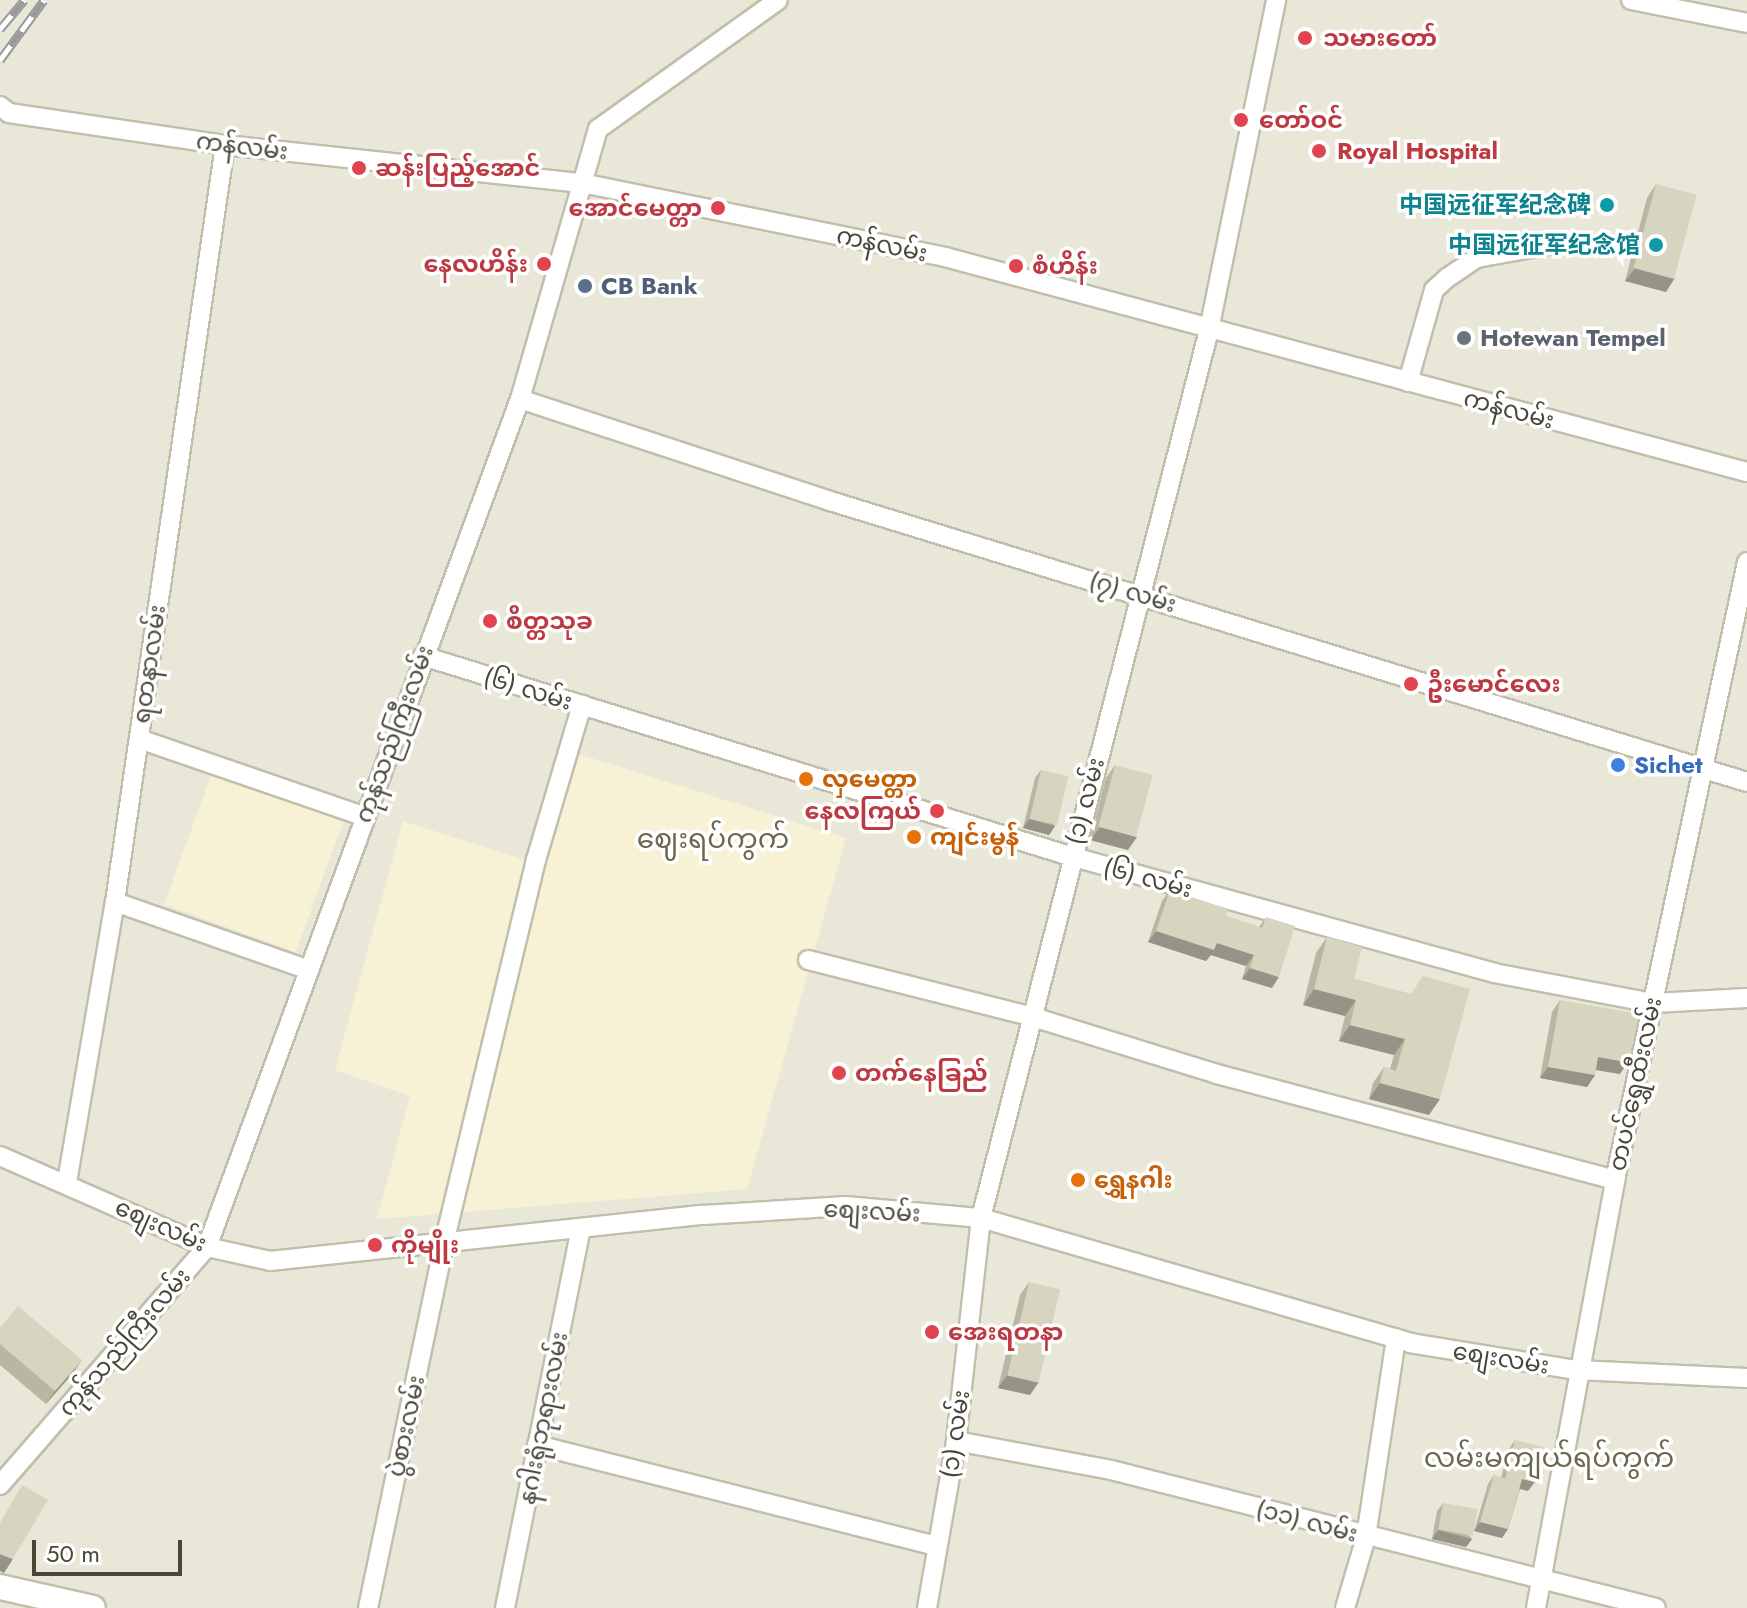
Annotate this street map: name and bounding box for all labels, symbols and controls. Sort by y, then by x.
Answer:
place label: သမားတော် [1323,24,1437,52]
marker: သမားတော် [1294,27,1316,49]
place label: တော်ဝင် [1259,106,1343,134]
marker: တော်ဝင် [1230,109,1252,131]
street label: ကန်လမ်း [194,126,290,166]
place label: Royal Hospital [1337,137,1498,165]
marker: Royal Hospital [1308,140,1330,162]
place label: ဆန်းပြည့်အောင် [375,154,540,182]
marker: ဆန်းပြည့်အောင် [350,159,368,177]
place label: 中国远征军纪念碑 [1399,191,1591,219]
place label: အောင်မေတ္တာ [569,194,702,222]
marker: 中国远征军纪念碑 [1598,196,1616,214]
marker: အောင်မေတ္တာ [709,199,727,217]
street label: ကန်လမ်း [834,220,930,268]
place label: 中国远征军纪念馆 [1448,231,1640,259]
marker: 中国远征军纪念馆 [1647,236,1665,254]
place label: နေလဟိန်း [423,250,528,278]
place label: စံဟိန်း [1032,252,1098,280]
marker: နေလဟိန်း [535,255,553,273]
marker: စံဟိန်း [1007,257,1025,275]
place label: CB Bank [601,272,697,300]
marker: CB Bank [576,277,594,295]
place label: Hotewan Tempel [1480,324,1666,352]
marker: Hotewan Tempel [1455,329,1473,347]
street label: ကန်လမ်း [1461,383,1557,435]
street label: (၇) လမ်း [1086,565,1180,619]
street label: ရတနာလမ်း [126,603,172,725]
place label: စိတ္တသုခ [506,607,593,635]
marker: စိတ္တသုခ [481,612,499,630]
street label: ကုန်သည်ကြီးလမ်း [349,641,439,827]
street label: (၆) လမ်း [480,662,576,716]
place label: ဦးမောင်လေး [1427,670,1561,698]
marker: ဦးမောင်လေး [1402,675,1420,693]
place label: Sichet [1634,751,1703,779]
street label: (၁) လမ်း [1060,754,1110,848]
marker: Sichet [1609,756,1627,774]
place label: လှမေတ္တာ [822,765,917,793]
marker: လှမေတ္တာ [797,770,815,788]
place label: နေလကြယ် [805,797,921,825]
marker: နေလကြယ် [928,802,946,820]
district label: ဈေးရပ်ကွက် [637,822,789,856]
place label: ကျင်းမွန် [930,823,1019,851]
marker: ကျင်းမွန် [905,828,923,846]
street label: (၆) လမ်း [1100,852,1196,904]
street label: တပင်ရွှေထီးလမ်း [1603,994,1667,1174]
place label: တက်နေခြည် [855,1059,988,1087]
marker: တက်နေခြည် [830,1064,848,1082]
place label: ရွှေနဂါး [1094,1166,1173,1194]
marker: ရွှေနဂါး [1069,1171,1087,1189]
street label: စျေးလမ်း [111,1192,211,1258]
street label: စျေးလမ်း [823,1194,921,1228]
place label: ကိုမျိုး [391,1231,459,1259]
marker: ကိုမျိုး [366,1236,384,1254]
street label: ကုန်သည်ကြီးလမ်း [52,1262,196,1422]
place label: အေးရတနာ [948,1318,1063,1346]
marker: အေးရတနာ [923,1323,941,1341]
street label: နဂါးရုံဘုရားလမ်း [512,1329,574,1507]
street label: စျေးလမ်း [1451,1336,1551,1380]
street label: ပွဲစားလမ်း [381,1373,431,1479]
street label: (၁) လမ်း [935,1388,975,1480]
district label: လမ်းမကျယ်ရပ်ကွက် [1424,1441,1674,1475]
street label: (၁၁) လမ်း [1253,1494,1361,1548]
scale bar [36,1524,186,1574]
text: 50 m [46,1536,100,1571]

